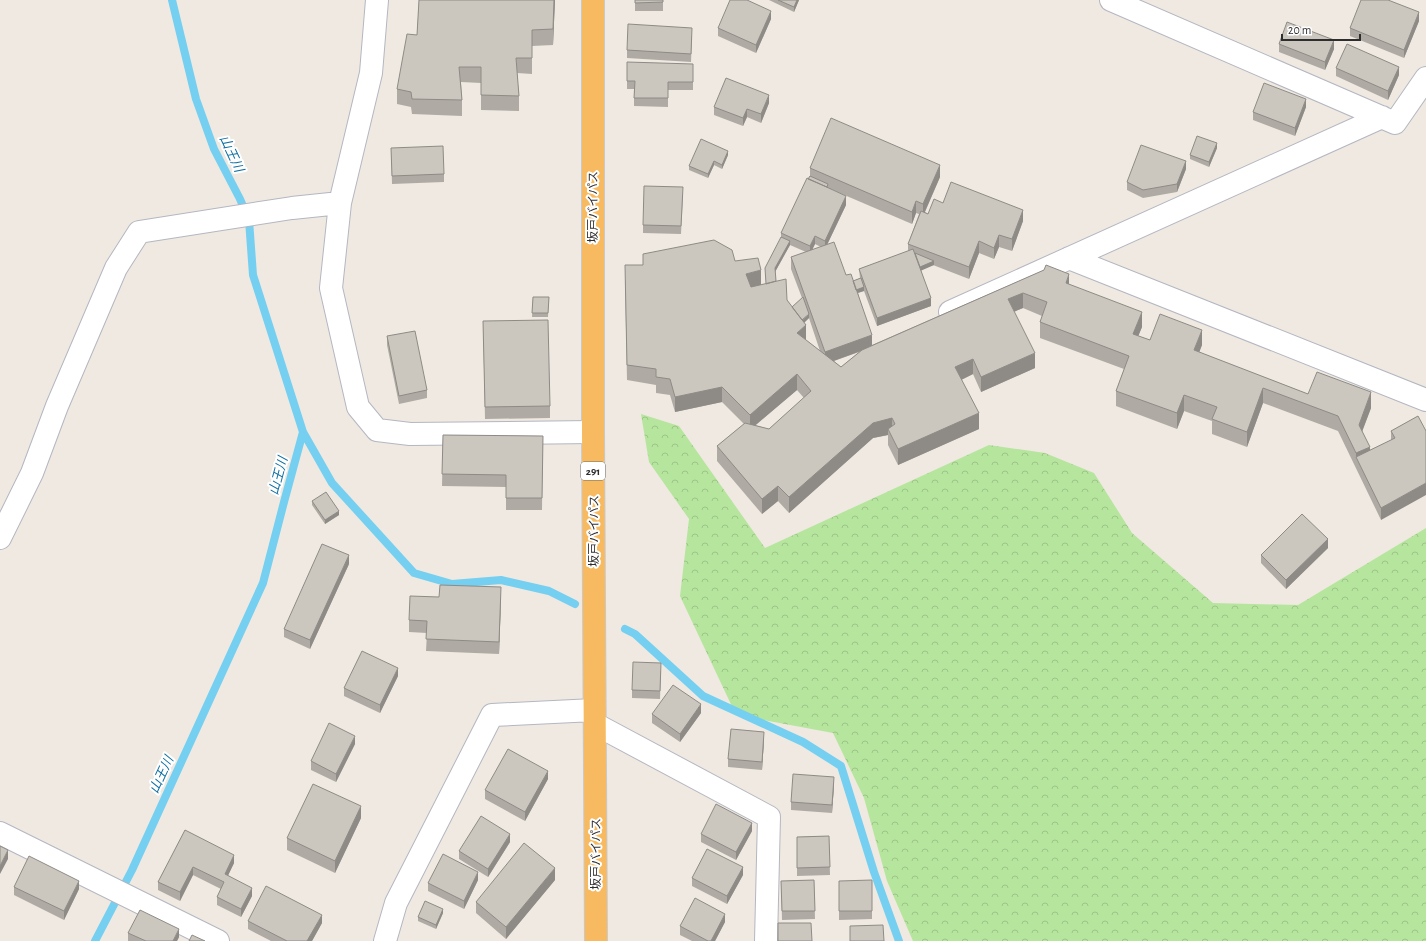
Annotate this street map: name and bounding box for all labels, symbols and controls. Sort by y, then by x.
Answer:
scale bar [1282,16,1360,42]
text: 20 m [1288,24,1311,36]
water label: 山王川 [217,133,247,176]
street label: 坂戸バイパス [587,171,599,243]
water label: 山王川 [267,453,291,497]
road number: 291 [581,462,605,480]
street label: 坂戸バイパス [588,495,600,567]
water label: 山王川 [147,752,177,795]
street label: 坂戸バイパス [590,818,602,890]

